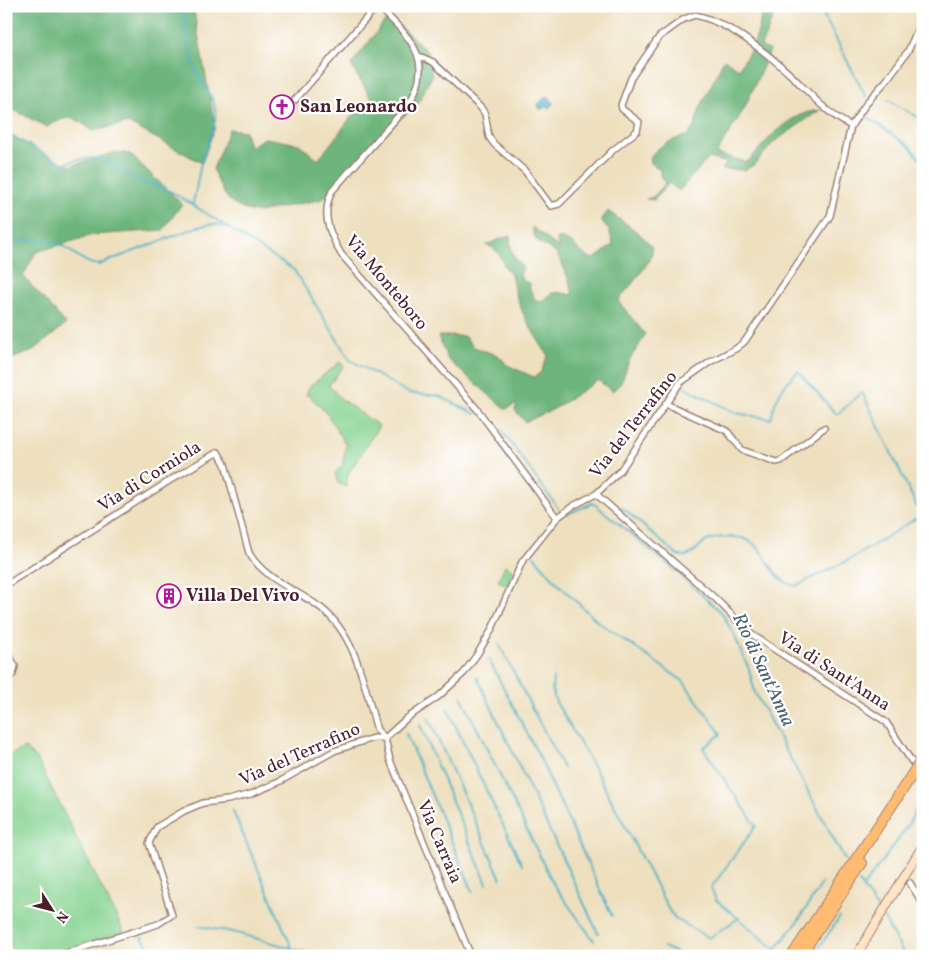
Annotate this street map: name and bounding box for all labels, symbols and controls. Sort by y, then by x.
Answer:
church icon: San Leonardo [269,94,295,120]
place label: San Leonardo [300,95,417,120]
street label: Via Monteboro [339,230,433,336]
street label: Via del Terrafino [584,366,684,484]
street label: Via di Corniola [94,435,206,519]
building icon: Villa Del Vivo [156,583,182,609]
place label: Villa Del Vivo [186,584,300,609]
water label: Rio di Sant'Anna [725,609,801,731]
street label: Via di Sant'Anna [773,626,895,718]
street label: Via del Terrafino [236,717,364,793]
street label: Via Carraia [410,796,468,888]
north arrow [28,884,78,934]
text: N [51,907,72,926]

